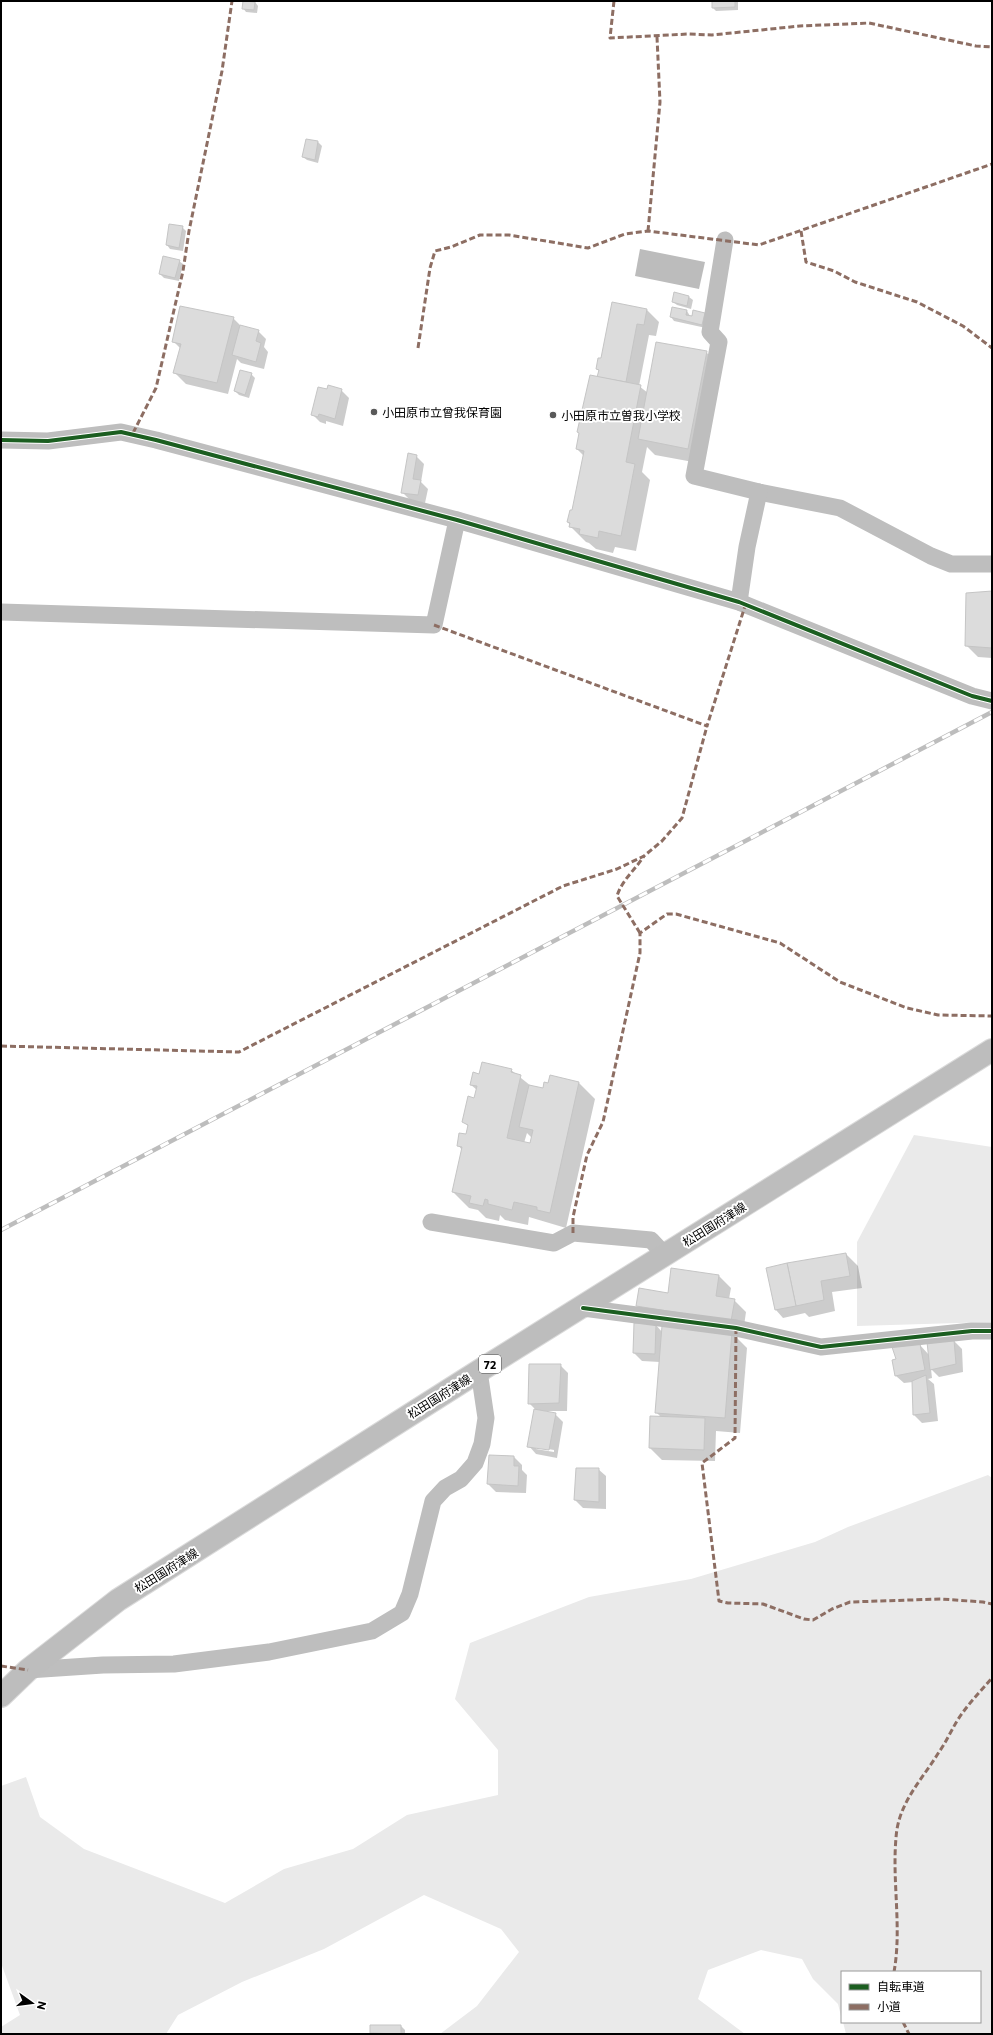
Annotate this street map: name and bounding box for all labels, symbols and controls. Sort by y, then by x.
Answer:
place label: 小田原市立曾我保育園 [382,405,502,419]
marker: 小田原市立曾我保育園 [369,407,379,417]
place label: 小田原市立曽我小学校 [561,408,681,422]
marker: 小田原市立曽我小学校 [548,410,558,420]
street label: 松田国府津線 [680,1199,748,1249]
road number: 72 [479,1355,501,1373]
street label: 松田国府津線 [405,1371,473,1421]
street label: 松田国府津線 [132,1545,200,1595]
legend [841,1971,981,2023]
text: 自転車道 [877,1979,925,1993]
north arrow [12,1983,52,2023]
text: 小道 [877,1999,901,2013]
text: N [35,2000,49,2011]

